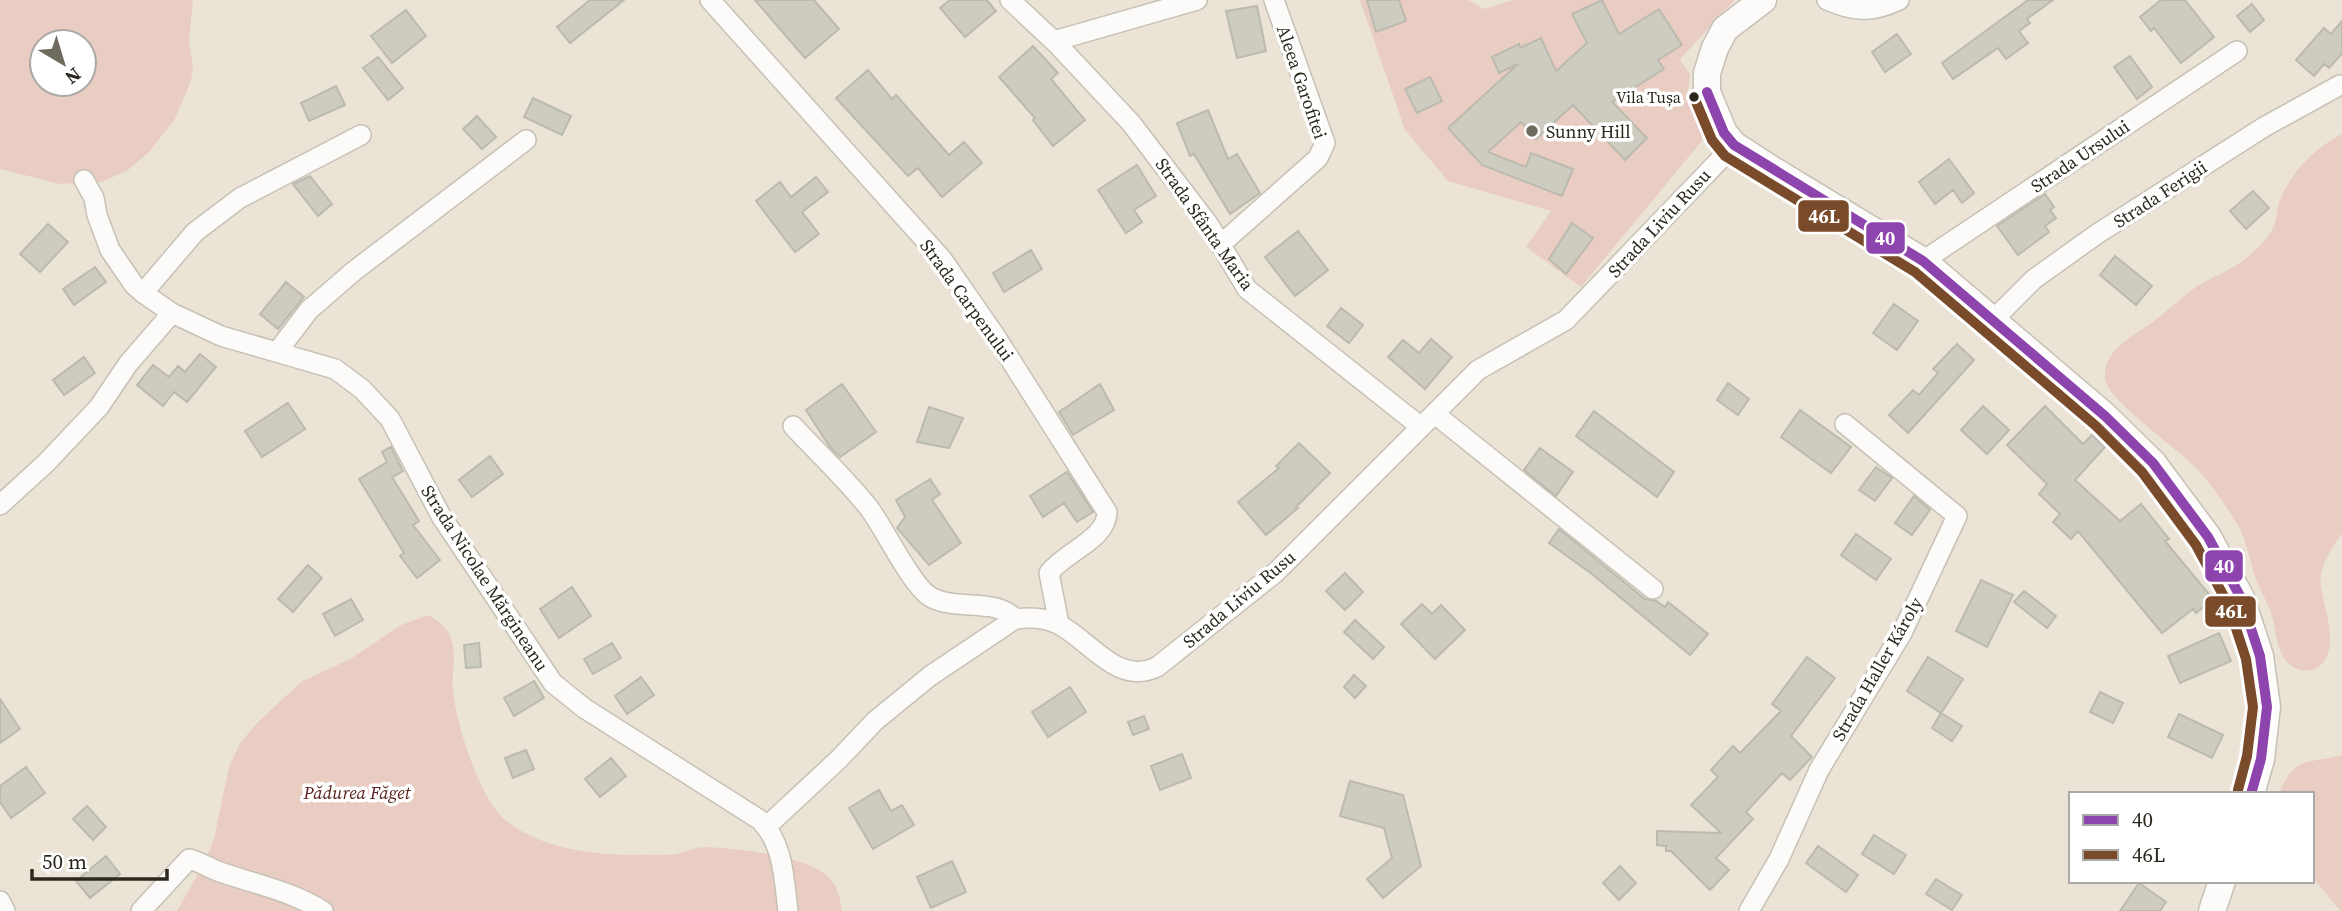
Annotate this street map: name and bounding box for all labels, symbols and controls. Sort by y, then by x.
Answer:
street label: Aleea Garofitei [1271,22,1333,142]
north arrow [28,28,98,98]
text: N [60,62,87,91]
place label: Vila Tușa [1616,86,1682,108]
marker: Vila Tușa [1687,90,1701,104]
street label: Strada Ursului [2026,114,2134,198]
place label: Sunny Hill [1546,119,1631,144]
marker: Sunny Hill [1524,123,1540,139]
street label: Strada Sfânta Maria [1150,153,1261,296]
street label: Strada Ferigii [2108,154,2212,234]
street label: Strada Liviu Rusu [1602,163,1716,283]
line badge: 46L [1797,199,1850,233]
text: 46L [1808,203,1840,229]
line badge: 40 [1865,221,1906,255]
text: 40 [1875,225,1895,251]
street label: Strada Carpenului [914,234,1020,366]
street label: Strada Nicolae Mărgineanu [415,480,555,676]
street label: Strada Liviu Rusu [1177,544,1301,654]
line badge: 40 [2204,549,2244,583]
text: 40 [2214,553,2234,579]
street label: Strada Haller Károly [1826,592,1929,745]
line badge: 46L [2204,595,2257,628]
text: 46L [2215,598,2247,624]
park label: Pădurea Făget [303,780,411,805]
legend [2069,792,2314,883]
text: 40 [2132,805,2153,834]
scale bar [32,838,166,882]
text: 46L [2132,840,2166,869]
text: 50 m [42,847,87,876]

